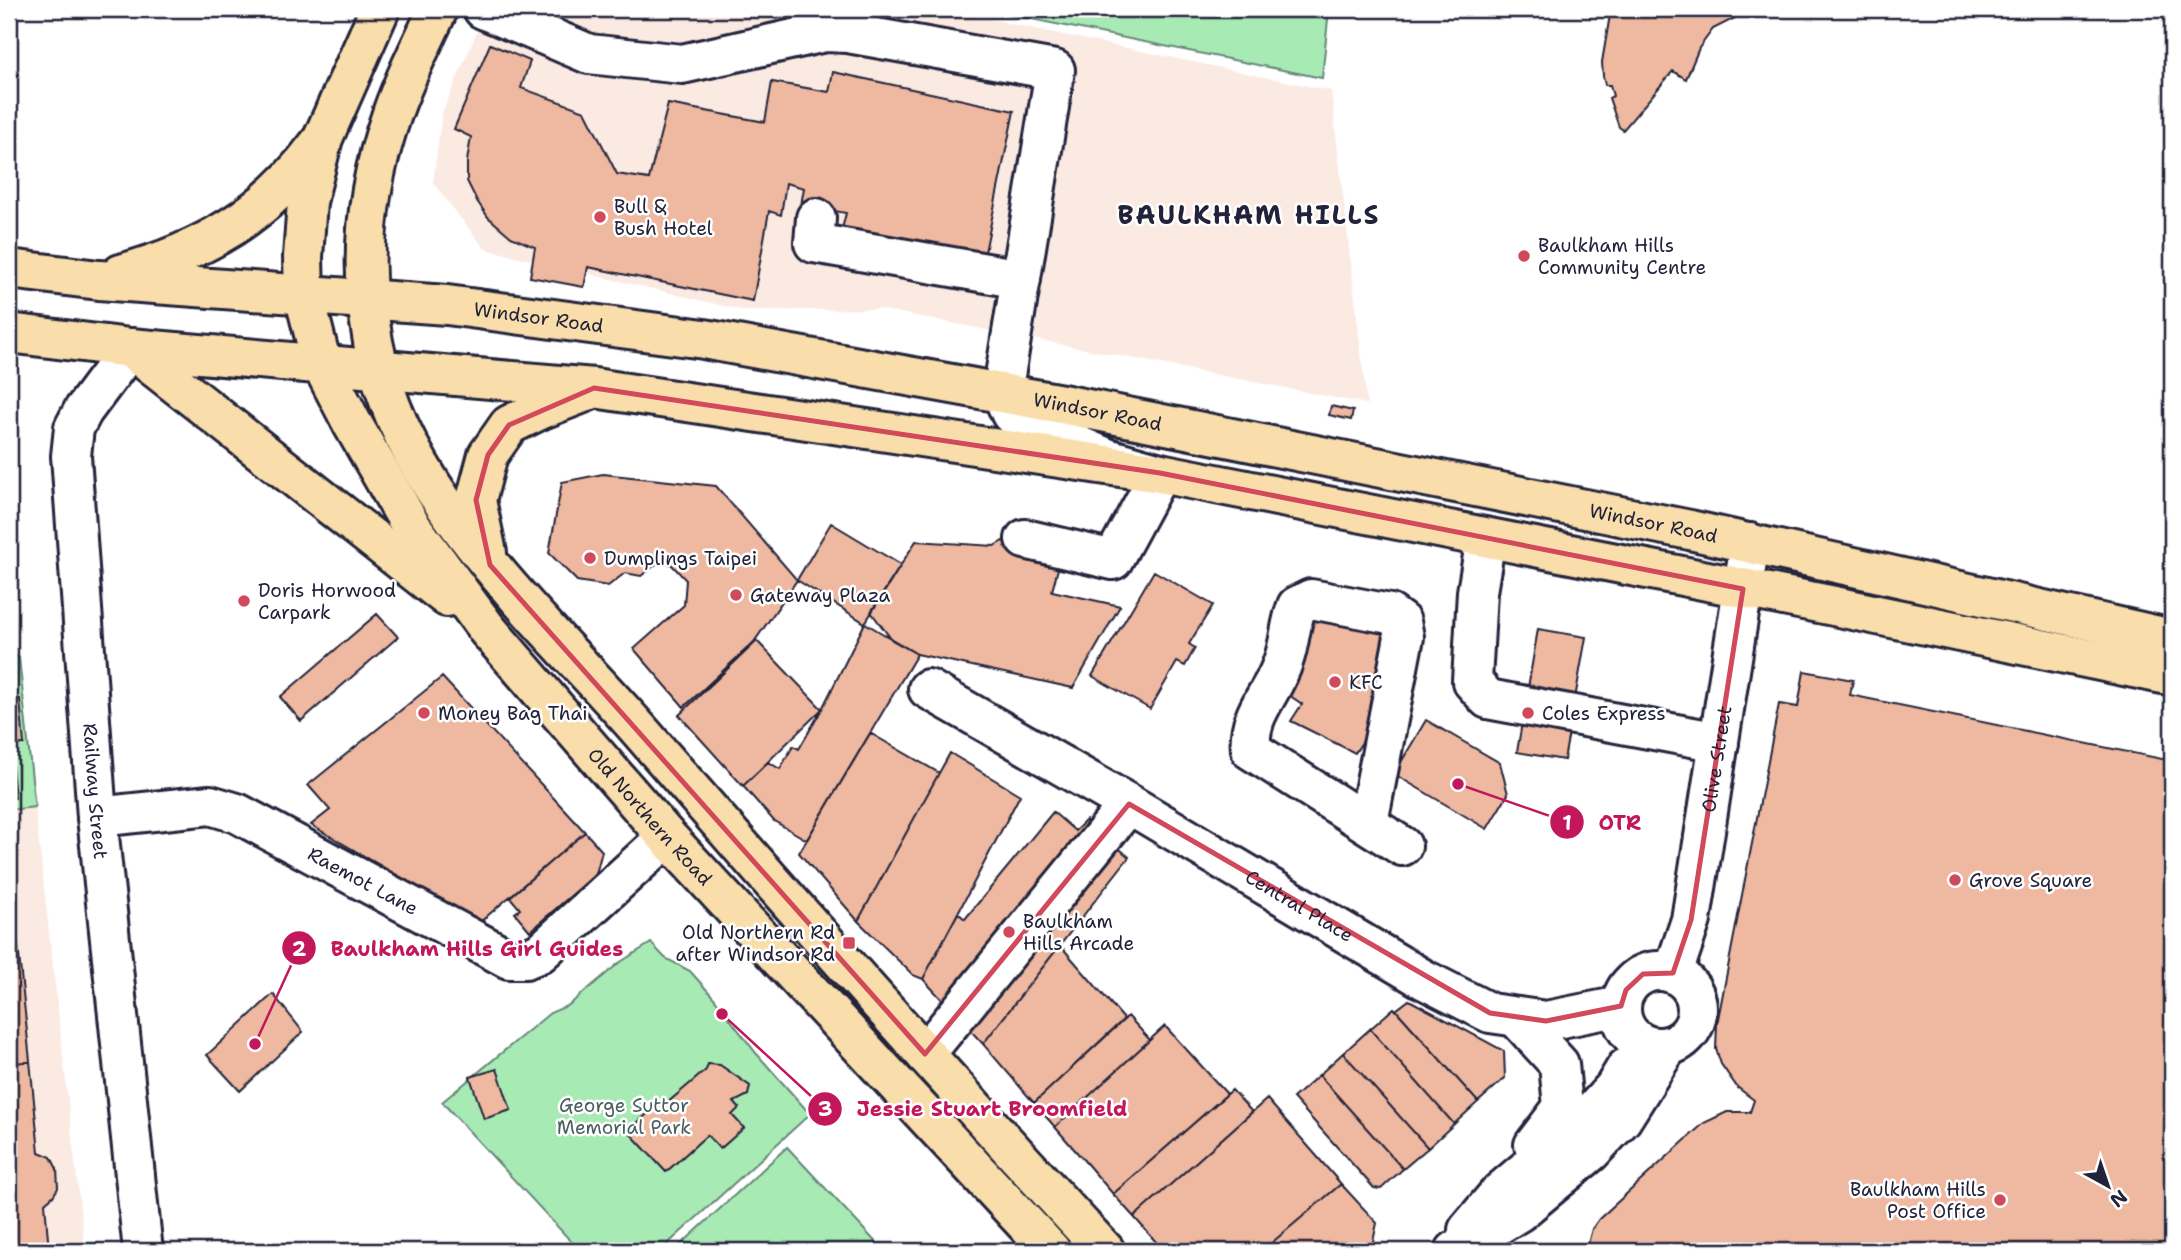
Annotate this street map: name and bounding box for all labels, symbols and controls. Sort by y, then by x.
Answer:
place label: Bull & Bush Hotel [614,194,713,241]
district label: BAULKHAM HILLS [1118,197,1380,232]
marker: Bull & Bush Hotel [592,209,608,225]
place label: Baulkham Hills Community Centre [1538,233,1706,280]
marker: Baulkham Hills Community Centre [1516,248,1532,264]
street label: Windsor Road [472,297,605,339]
street label: Windsor Road [1031,387,1164,437]
street label: Windsor Road [1587,498,1720,549]
place label: Dumplings Taipei [604,546,757,571]
marker: Dumplings Taipei [582,550,598,566]
place label: Doris Horwood Carpark [258,578,396,625]
place label: Gateway Plaza [750,583,891,608]
marker: Gateway Plaza [728,587,744,603]
marker: Doris Horwood Carpark [236,593,252,609]
place label: KFC [1349,670,1383,695]
marker: KFC [1327,674,1343,690]
place label: Money Bag Thai [438,701,588,726]
place label: Coles Express [1542,701,1666,726]
street label: Olive Street [1696,704,1737,814]
marker: Money Bag Thai [416,705,432,721]
marker: Coles Express [1520,705,1536,721]
street label: Railway Street [77,722,113,860]
street label: Old Northern Road [582,743,718,891]
callout: OTR [1549,801,1655,843]
text: 1 [1562,809,1572,837]
text: OTR [1599,809,1642,837]
street label: Raemot Lane [303,841,423,921]
street label: Central Place [1241,864,1358,948]
place label: Grove Square [1969,868,2092,893]
marker: Grove Square [1947,872,1963,888]
place label: Baulkham Hills Arcade [1023,909,1134,956]
place label: Old Northern Rd after Windsor Rd [676,920,835,967]
marker: Baulkham Hills Arcade [1001,924,1017,940]
callout: Baulkham Hills Girl Guides [281,927,637,969]
text: 2 [292,935,307,963]
text: Baulkham Hills Girl Guides [331,935,623,963]
marker: Old Northern Rd after Windsor Rd [841,935,857,951]
callout: Jessie Stuart Broomfield [808,1088,1142,1130]
park label: George Suttor Memorial Park [557,1093,691,1140]
text: 3 [818,1095,832,1123]
text: Jessie Stuart Broomfield [857,1095,1127,1123]
north arrow [2072,1152,2142,1222]
place label: Baulkham Hills Post Office [1850,1177,1986,1224]
text: N [2105,1184,2132,1213]
marker: Baulkham Hills Post Office [1992,1192,2008,1208]

